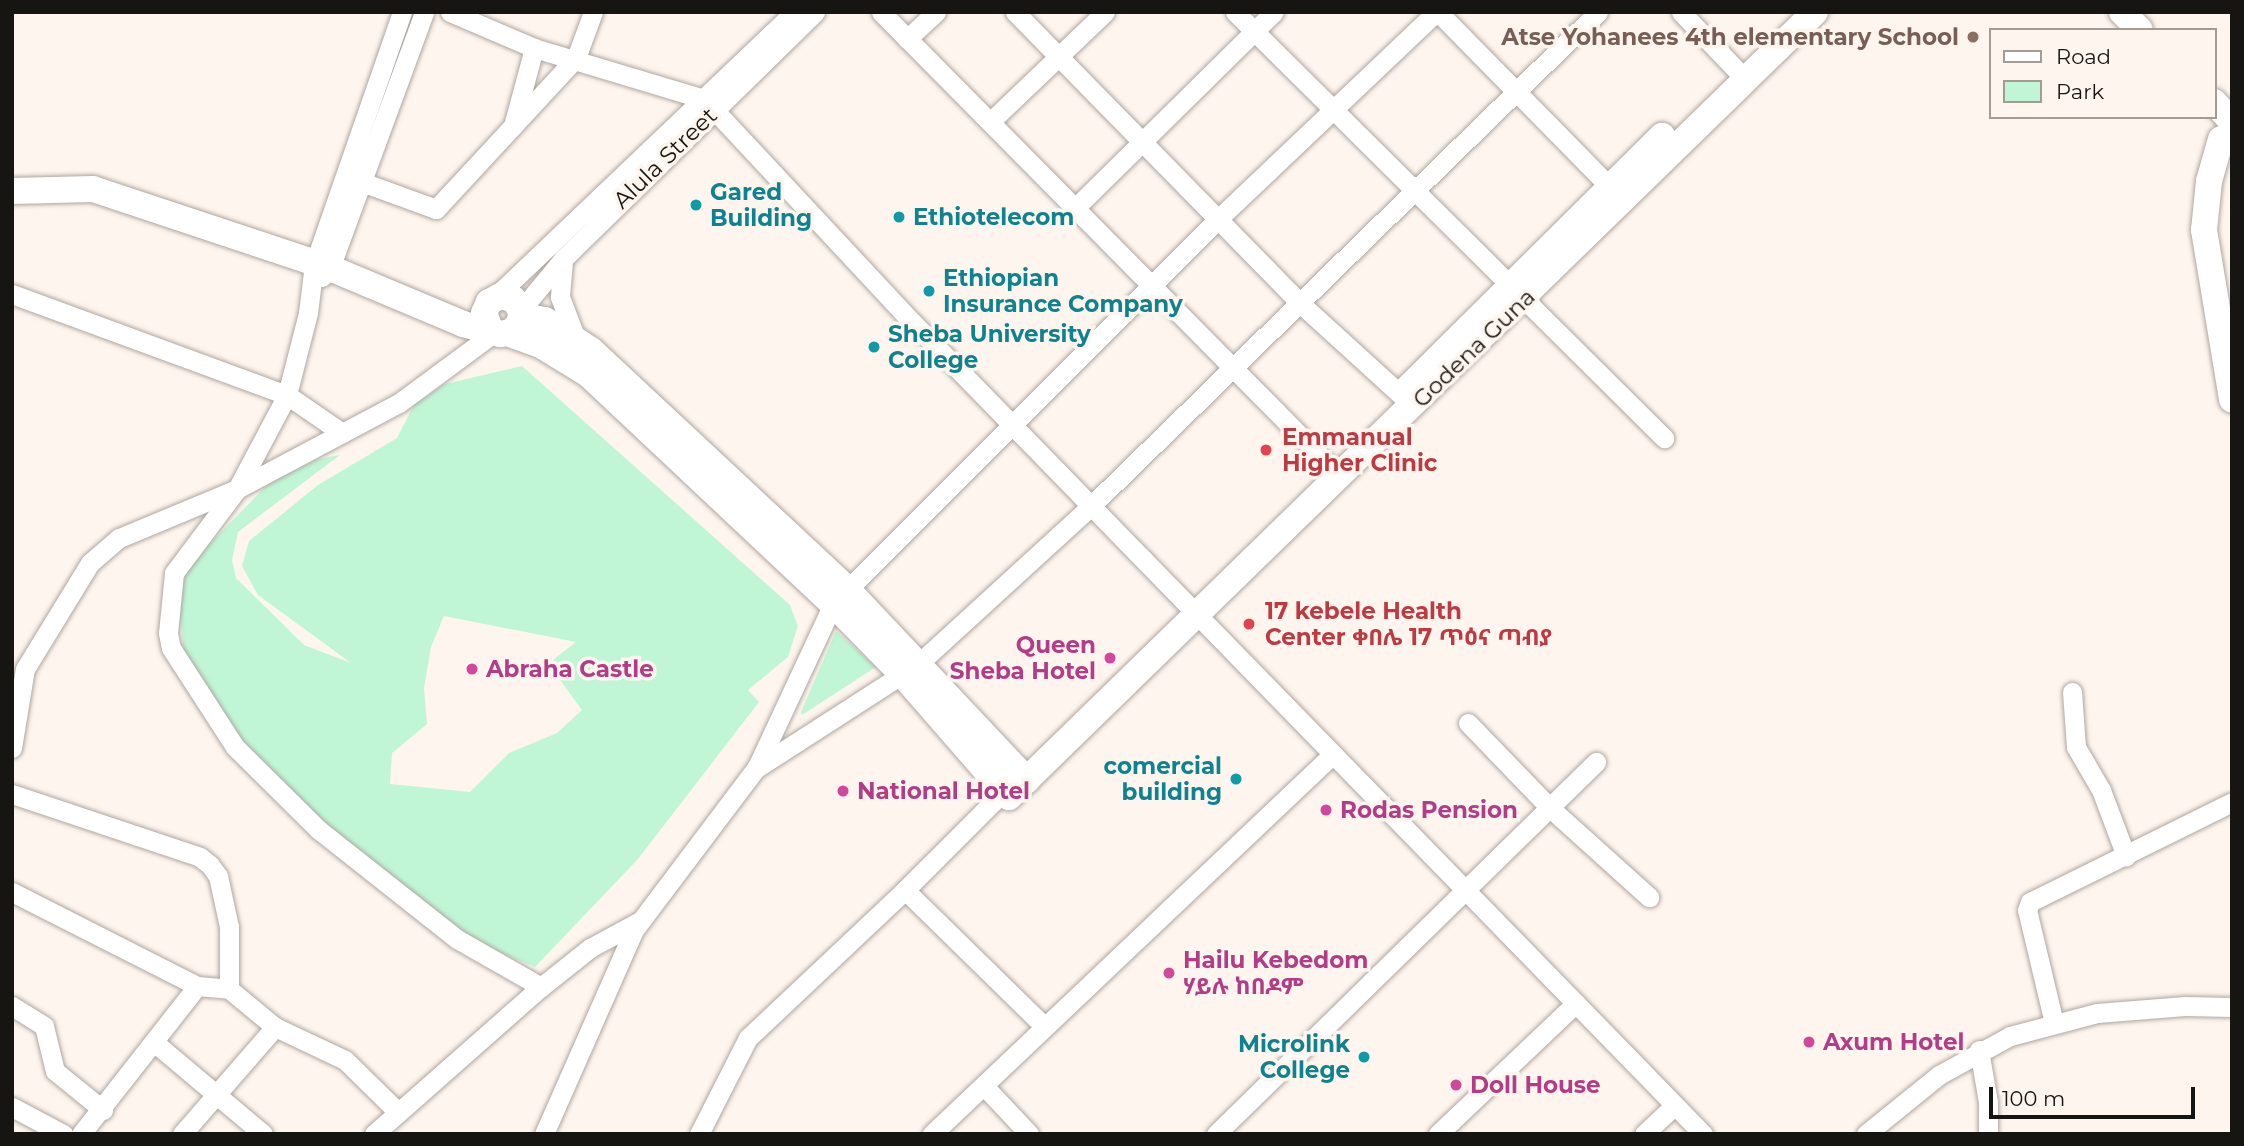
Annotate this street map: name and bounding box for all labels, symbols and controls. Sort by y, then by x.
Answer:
place label: Atse Yohanees 4th elementary School [1501,23,1959,51]
legend [1988,28,2216,119]
marker: Atse Yohanees 4th elementary School [1965,29,1981,45]
text: Road [2056,44,2111,69]
text: Park [2056,79,2104,104]
street label: Alula Street [607,102,723,214]
place label: Gared Building [710,178,812,232]
marker: Gared Building [688,197,704,213]
place label: Ethiotelecom [913,203,1074,231]
marker: Ethiotelecom [891,209,907,225]
place label: Ethiopian Insurance Company [943,264,1183,318]
marker: Ethiopian Insurance Company [921,283,937,299]
street label: Godena Guna [1407,283,1541,413]
place label: Sheba University College [888,320,1091,374]
marker: Sheba University College [866,339,882,355]
place label: Emmanual Higher Clinic [1282,423,1437,477]
marker: Emmanual Higher Clinic [1256,440,1276,460]
place label: 17 kebele Health Center ቀበሌ 17 ጥዕና ጣብያ [1265,597,1552,651]
marker: 17 kebele Health Center ቀበሌ 17 ጥዕና ጣብያ [1239,614,1259,634]
place label: Queen Sheba Hotel [950,631,1096,685]
marker: Queen Sheba Hotel [1102,650,1118,666]
place label: Abraha Castle [486,655,654,683]
marker: Abraha Castle [464,661,480,677]
place label: comercial building [1104,752,1222,806]
marker: comercial building [1228,771,1244,787]
place label: National Hotel [857,777,1030,805]
marker: National Hotel [835,783,851,799]
place label: Rodas Pension [1340,796,1518,824]
marker: Rodas Pension [1318,802,1334,818]
place label: Hailu Kebedom ሃይሉ ከበዶም [1183,946,1368,1000]
marker: Hailu Kebedom ሃይሉ ከበዶም [1161,965,1177,981]
place label: Axum Hotel [1823,1028,1964,1056]
place label: Microlink College [1238,1030,1350,1084]
marker: Axum Hotel [1801,1034,1817,1050]
marker: Microlink College [1356,1049,1372,1065]
place label: Doll House [1470,1071,1601,1099]
scale bar [1992,1072,2198,1116]
marker: Doll House [1448,1077,1464,1093]
text: 100 m [2002,1086,2065,1111]

